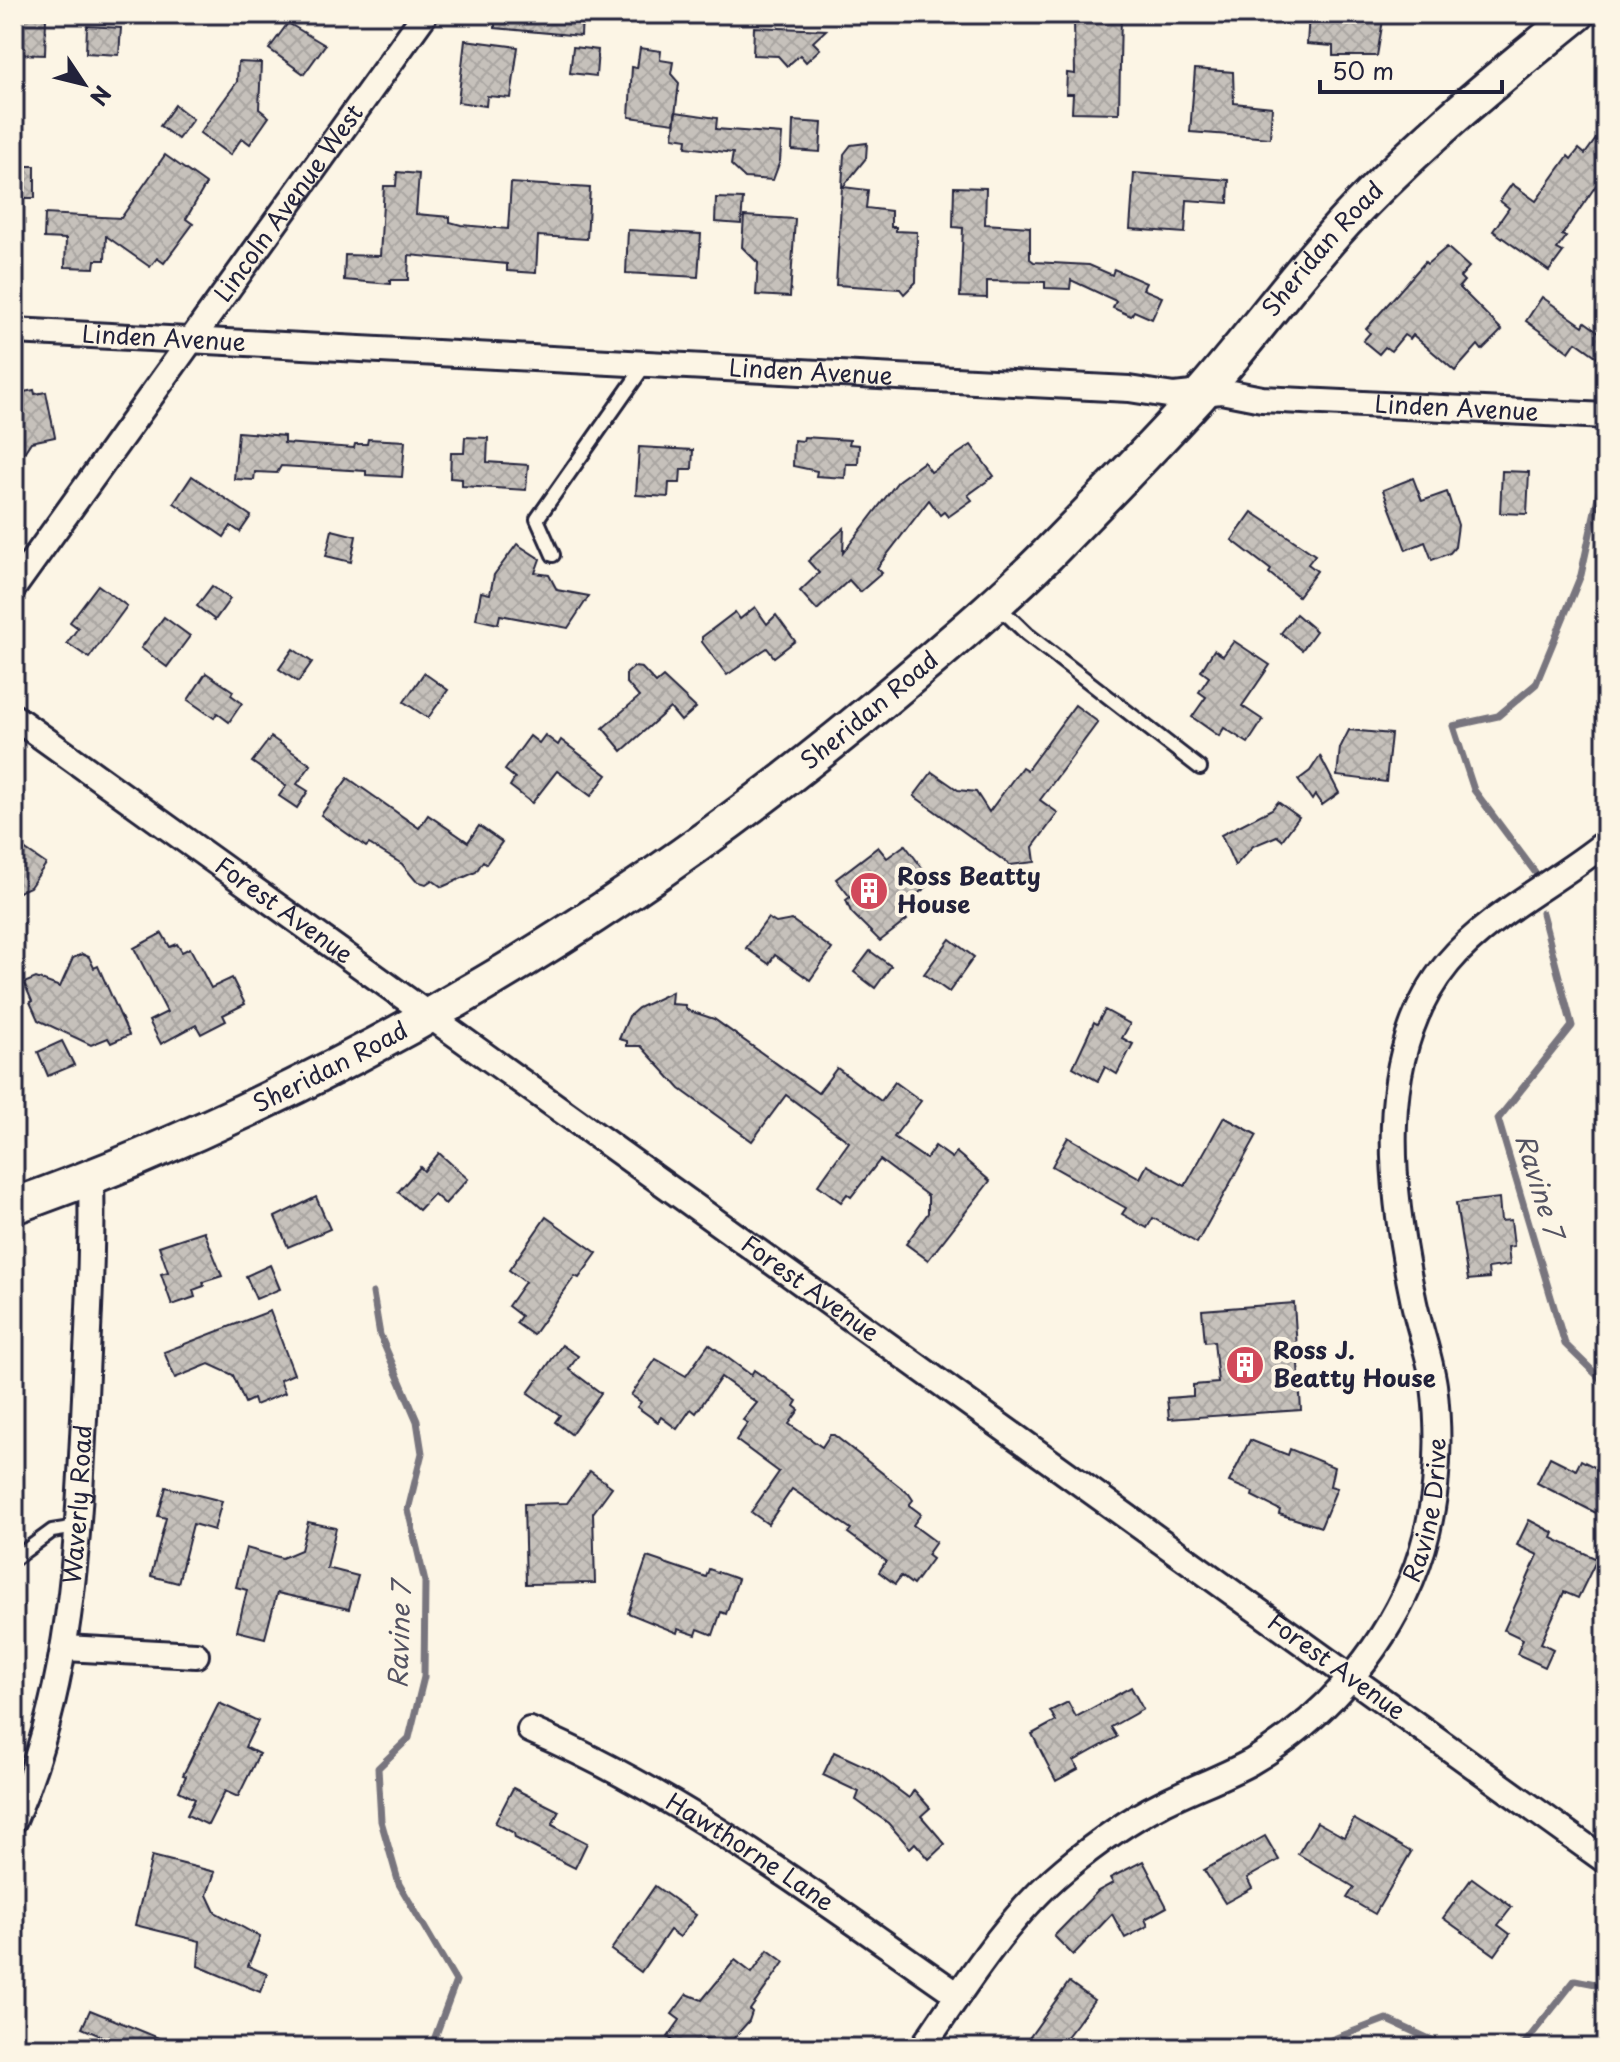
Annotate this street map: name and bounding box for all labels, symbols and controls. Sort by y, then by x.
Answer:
north arrow [44,44,124,124]
scale bar [1320,44,1502,94]
text: 50 m [1332,52,1394,88]
text: N [83,80,120,113]
street label: Lincoln Avenue West [204,96,371,309]
street label: Sheridan Road [1252,172,1391,324]
street label: Linden Avenue [81,315,247,359]
street label: Linden Avenue [728,348,894,393]
street label: Linden Avenue [1374,385,1540,429]
street label: Sheridan Road [792,641,945,777]
street label: Forest Avenue [208,847,361,971]
place label: Ross Beatty House [897,857,1041,921]
building icon: Ross Beatty House [848,870,890,912]
street label: Sheridan Road [247,1011,414,1120]
water label: Ravine 7 [1506,1129,1576,1246]
street label: Forest Avenue [735,1225,887,1349]
place label: Ross J. Beatty House [1273,1331,1436,1395]
building icon: Ross J. Beatty House [1224,1344,1266,1386]
street label: Waverly Road [52,1424,100,1585]
street label: Ravine Drive [1392,1438,1454,1587]
water label: Ravine 7 [377,1577,420,1689]
street label: Forest Avenue [1261,1603,1414,1727]
street label: Hawthorne Lane [660,1783,842,1919]

